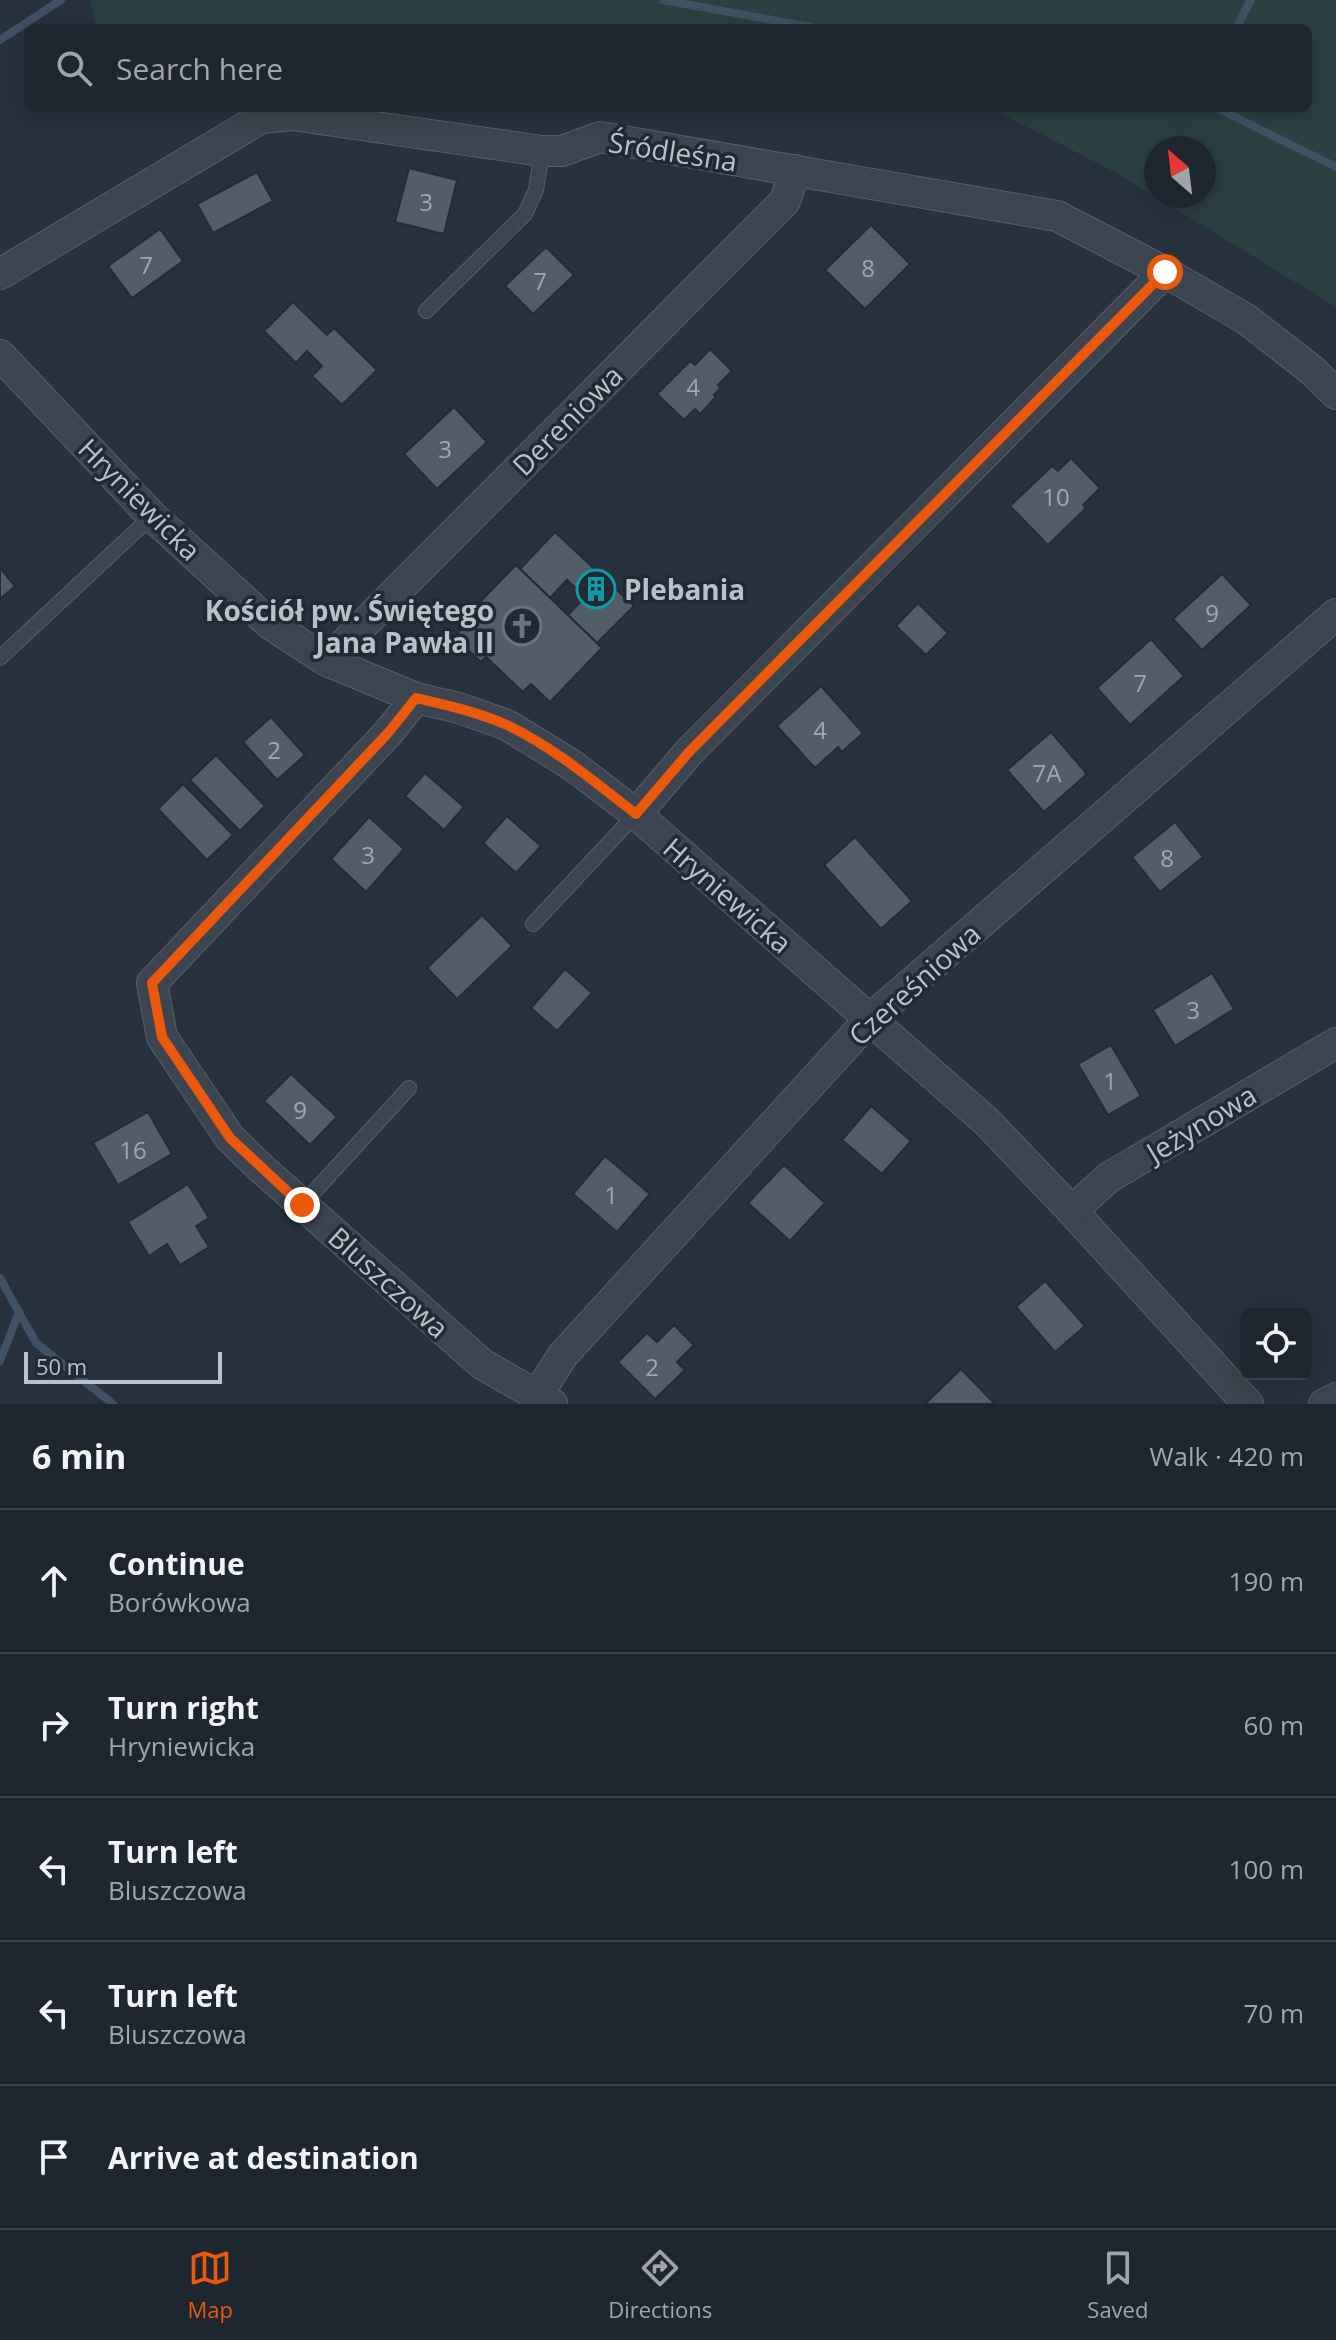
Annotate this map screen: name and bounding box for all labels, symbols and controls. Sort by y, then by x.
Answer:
search box [24,24,1312,112]
icon: search [52,46,96,90]
text: Search here [116,48,283,89]
street label: Śródleśna [606,122,740,180]
north arrow [1144,136,1216,208]
house number: 3 [419,185,433,218]
house number: 7 [139,248,153,281]
house number: 8 [861,251,875,284]
route start [1147,254,1183,290]
house number: 7 [533,264,547,297]
street label: Dereniowa [504,357,630,483]
house number: 4 [686,370,700,403]
street label: Hryniewicka [71,430,209,568]
house number: 3 [438,432,452,465]
house number: 10 [1042,480,1070,513]
building icon: Plebania [575,568,617,610]
place label: Plebania [624,570,745,608]
place label: Kościół pw. Świętego Jana Pawła II [205,591,494,661]
house number: 9 [1205,596,1219,629]
church icon: Kościół pw. Świętego Jana Pawła II [501,605,543,647]
house number: 7 [1133,666,1147,699]
house number: 4 [813,713,827,746]
house number: 2 [267,733,281,766]
house number: 7A [1033,756,1062,789]
street label: Hryniewicka [656,829,800,961]
house number: 3 [361,838,375,871]
house number: 8 [1160,841,1174,874]
street label: Czereśniowa [840,915,988,1053]
house number: 3 [1186,993,1200,1026]
house number: 1 [1103,1064,1117,1097]
street label: Jeżynowa [1136,1075,1263,1172]
house number: 9 [293,1093,307,1126]
house number: 16 [119,1133,147,1166]
house number: 1 [604,1178,618,1211]
route end [284,1187,320,1223]
street label: Bluszczowa [321,1218,457,1346]
map controls [1240,1308,1312,1380]
button: locate [1240,1308,1312,1380]
scale bar [24,1348,222,1384]
house number: 2 [645,1350,659,1383]
text: 50 m [36,1351,87,1381]
text: 6 min [32,1433,126,1479]
text: Walk · 420 m [1150,1438,1304,1474]
text: Continue [108,1543,245,1584]
icon: ahead [32,1559,76,1603]
text: 190 m [1229,1563,1304,1599]
text: Borówkowa [108,1584,251,1620]
text: Turn right [108,1687,259,1728]
icon: right [32,1703,76,1747]
text: 60 m [1243,1707,1304,1743]
text: Hryniewicka [108,1728,255,1764]
text: Turn left [108,1831,238,1872]
icon: left [32,1847,76,1891]
text: 100 m [1229,1851,1304,1887]
text: Bluszczowa [108,1872,247,1908]
text: Turn left [108,1975,238,2016]
icon: left [32,1991,76,2035]
text: 70 m [1243,1995,1304,2031]
text: Bluszczowa [108,2016,247,2052]
icon: arrive [32,2135,76,2179]
text: Arrive at destination [108,2137,419,2178]
tab: Map [188,2246,233,2324]
tab: Directions [608,2246,712,2324]
tab: Saved [1087,2246,1148,2324]

